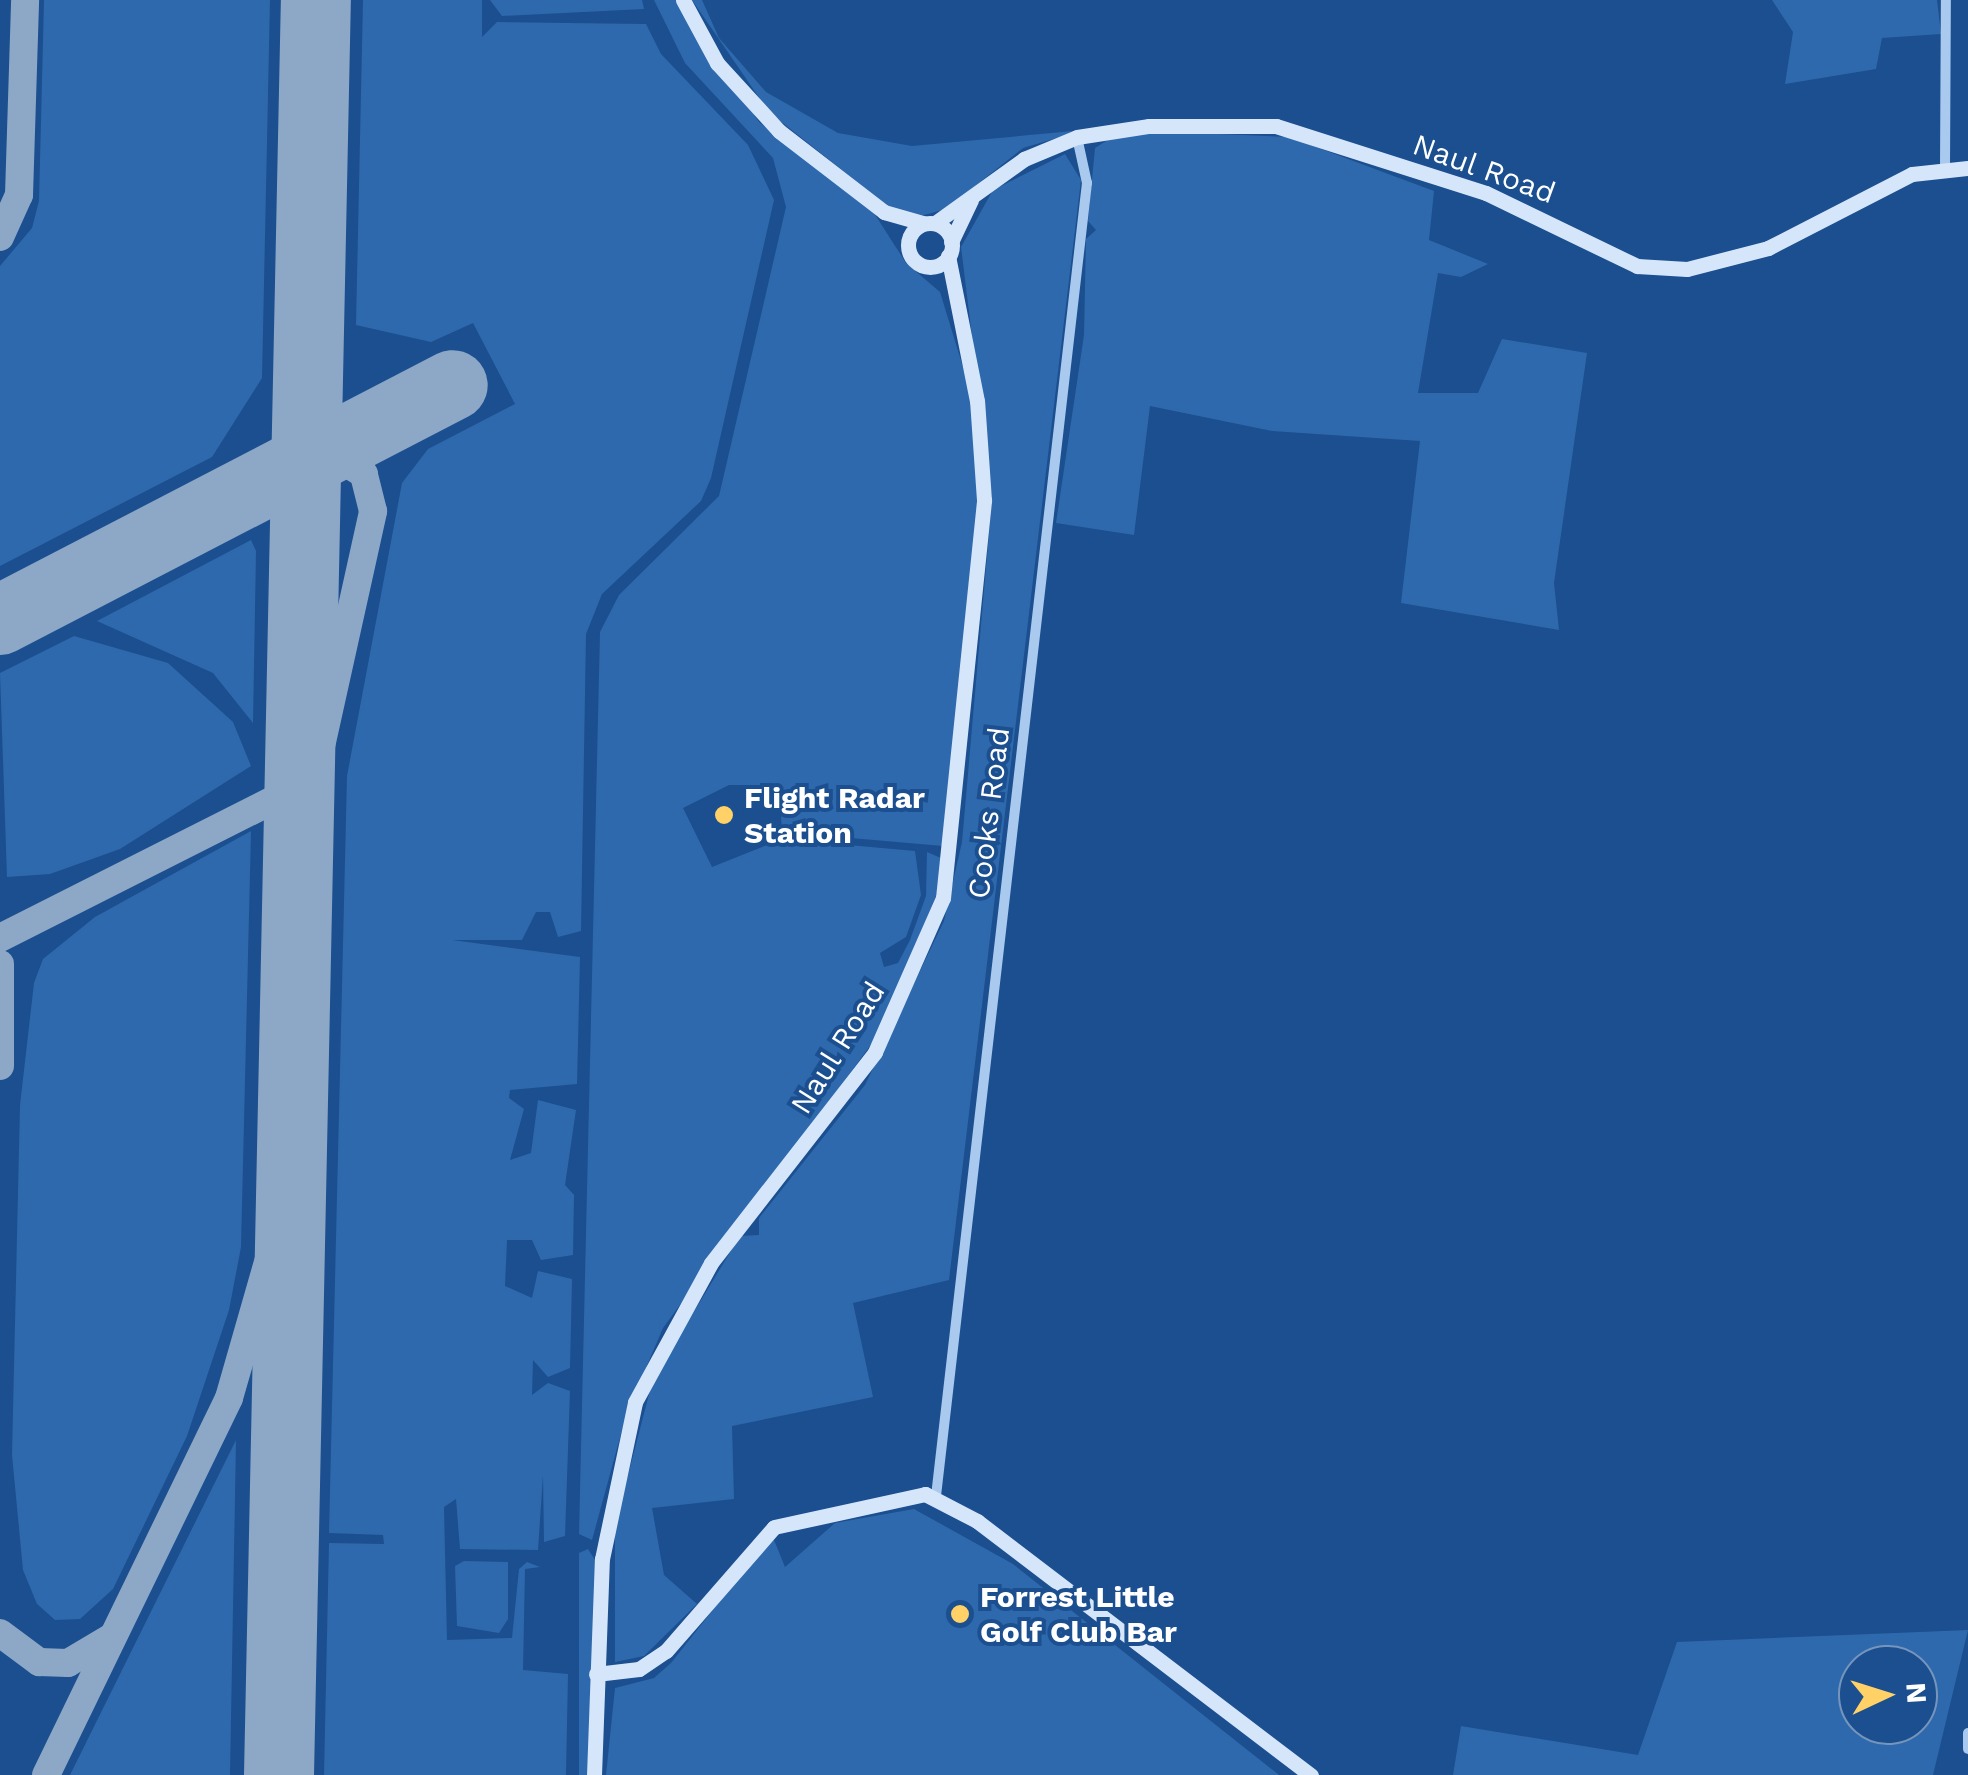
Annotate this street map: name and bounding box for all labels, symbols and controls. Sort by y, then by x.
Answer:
street label: Naul Road [1407,126,1561,212]
street label: Cooks Road [961,725,1017,901]
place label: Flight Radar Station [744,780,925,850]
marker: Flight Radar Station [713,804,735,826]
street label: Naul Road [783,975,893,1121]
place label: Forrest Little Golf Club Bar [980,1579,1177,1650]
marker: Forrest Little Golf Club Bar [949,1603,971,1625]
north arrow [1838,1645,1938,1745]
text: N [1899,1682,1934,1705]

